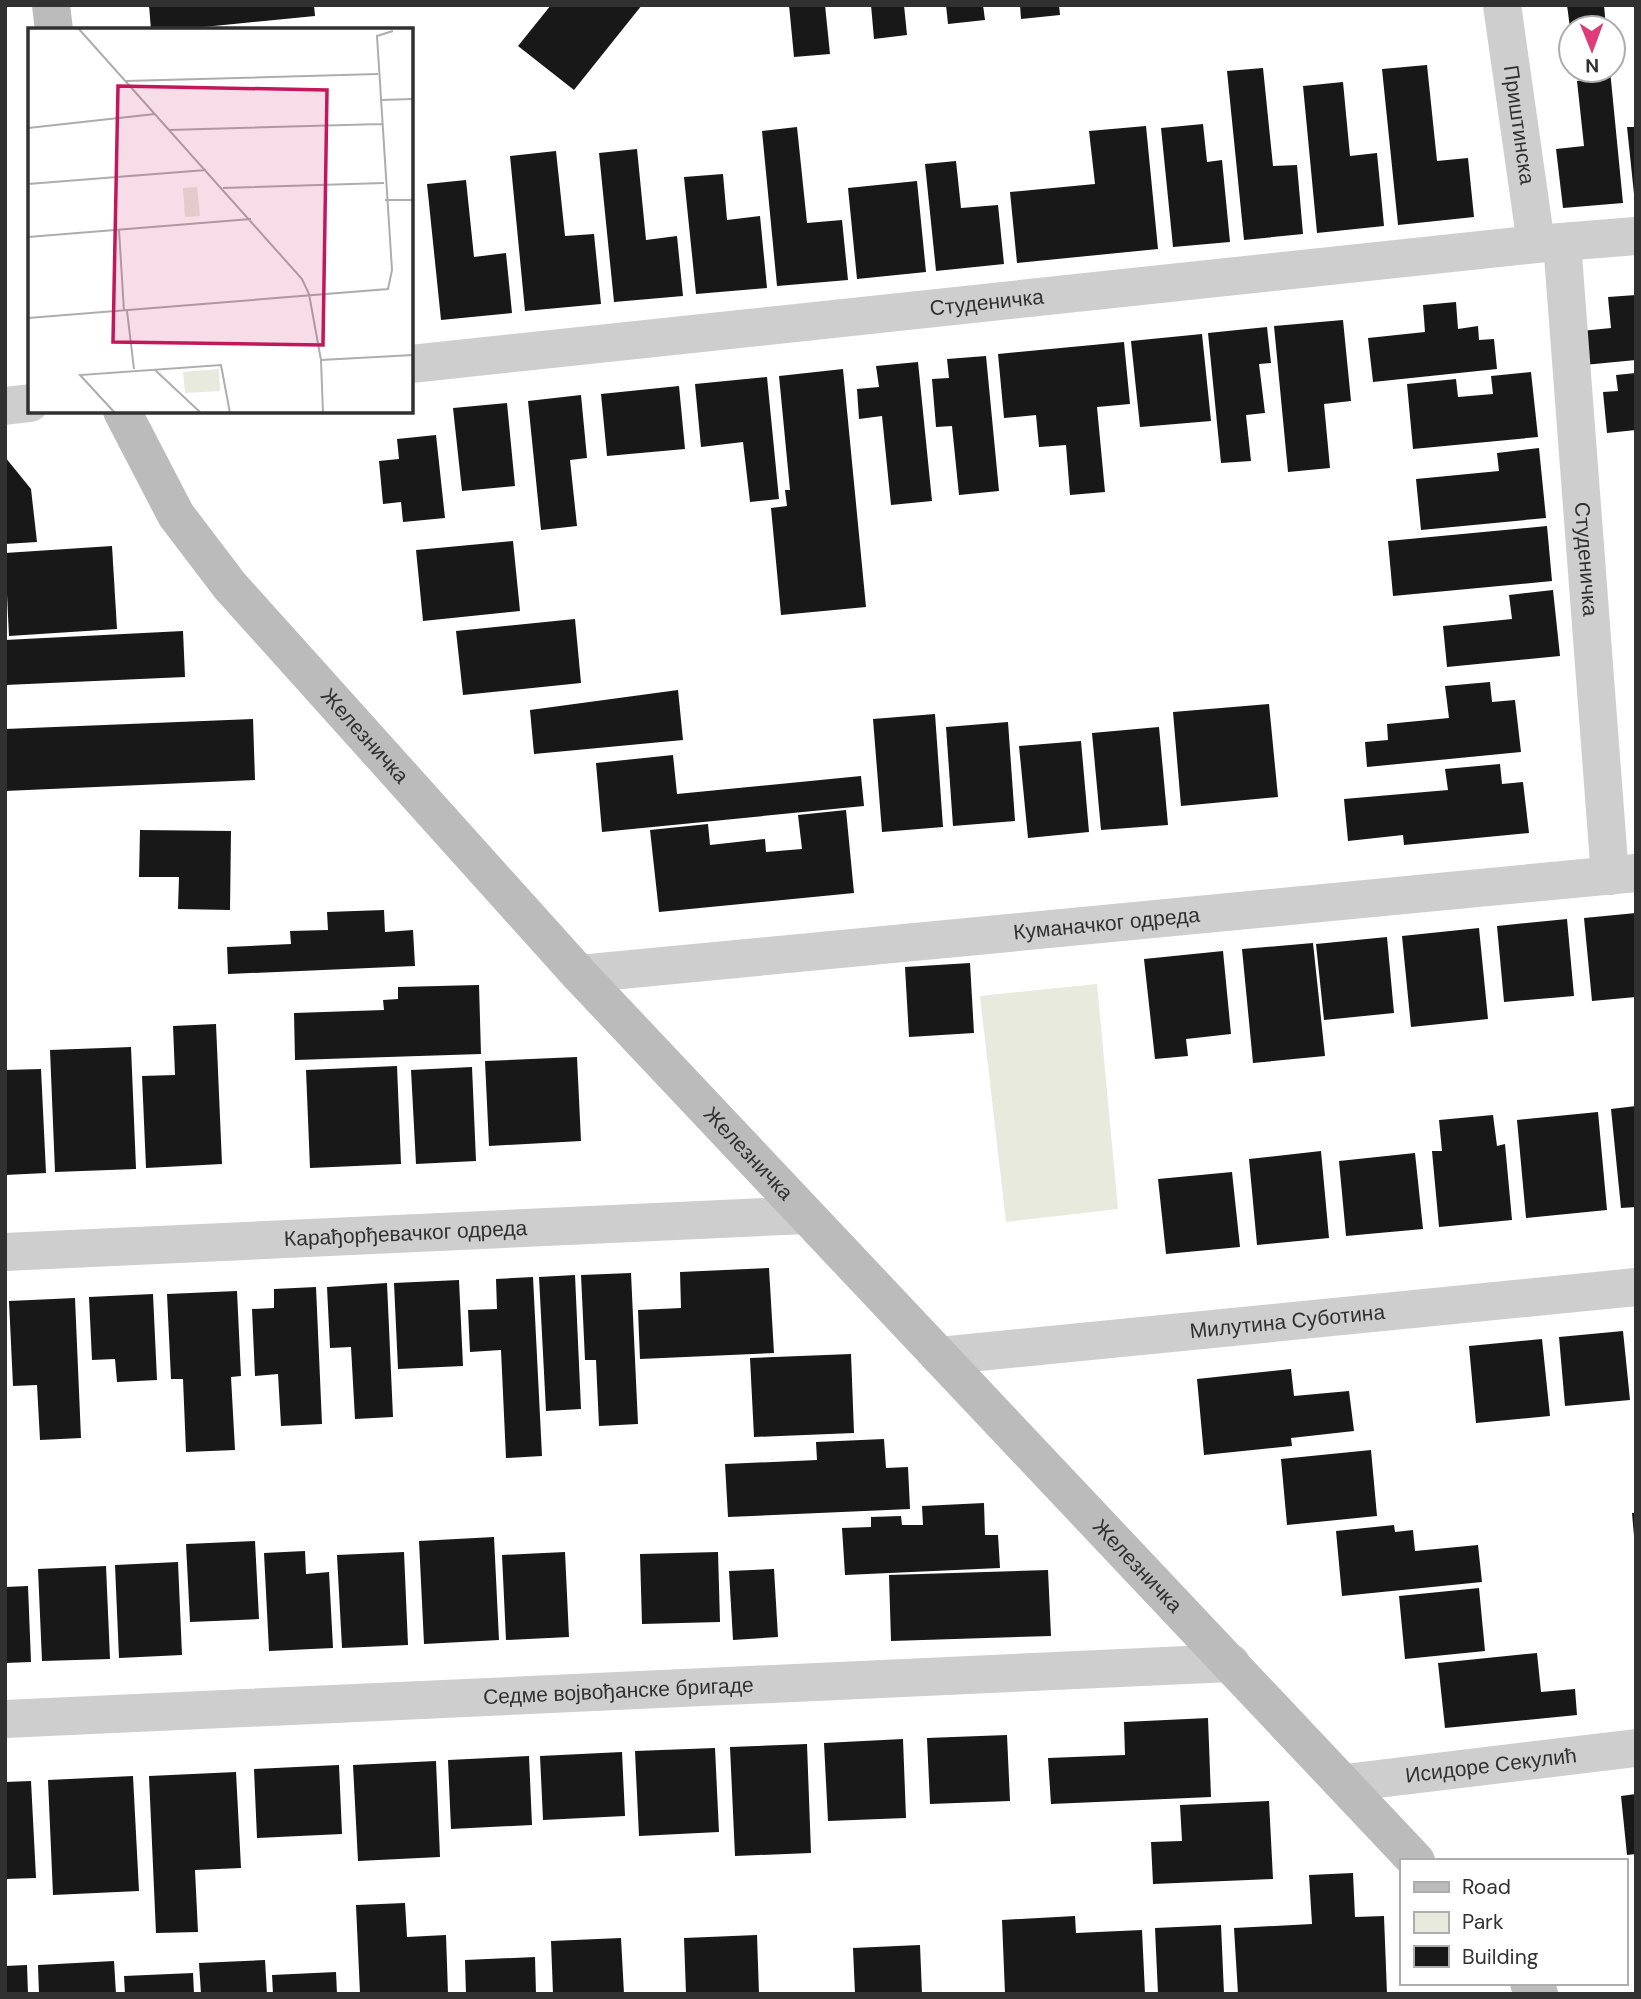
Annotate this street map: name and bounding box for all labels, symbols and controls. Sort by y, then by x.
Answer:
north arrow [1557,14,1627,84]
inset map [28,28,413,413]
text: N [1585,53,1599,78]
street label: Приштинска [1497,63,1541,187]
street label: Студеничка [928,283,1045,323]
street label: Студеничка [1568,501,1604,618]
street label: Железничка [315,682,415,790]
street label: Куманачког одреда [1012,901,1201,946]
street label: Железничка [697,1101,800,1207]
street label: Карађорђевачког одреда [283,1214,528,1253]
street label: Милутина Суботина [1188,1298,1387,1345]
street label: Железничка [1087,1513,1189,1619]
street label: Седме војвођанске бригаде [482,1671,754,1711]
street label: Исидоре Секулић [1404,1741,1578,1790]
legend [1400,1859,1627,1985]
text: Road [1462,1873,1511,1901]
text: Park [1462,1908,1504,1936]
text: Building [1462,1943,1539,1971]

